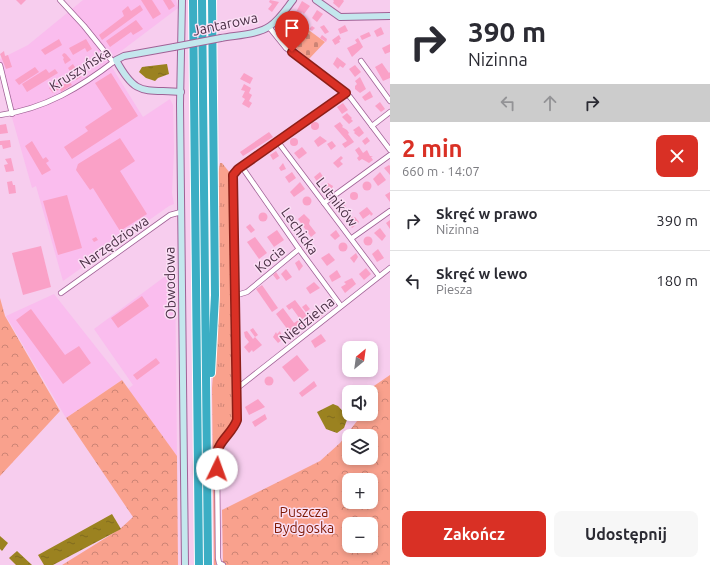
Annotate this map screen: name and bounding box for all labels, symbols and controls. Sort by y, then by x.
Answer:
street label: Jantarowa [191,9,259,39]
pin [275,11,309,52]
icon: right [402,16,454,68]
text: 390 m [468,16,546,47]
icon: arrive [281,17,303,39]
street label: Kruszyńska [46,44,114,94]
text: Nizinna [468,49,528,69]
icon: left [497,92,519,114]
icon: ahead [539,92,561,114]
icon: right [581,92,603,114]
text: 2 min [402,135,463,162]
button: close [656,135,698,177]
text: 660 m · 14:07 [402,164,480,178]
street label: Lutników [313,174,361,230]
street label: Lechicka [278,204,322,258]
text: Skręć w prawo [436,205,538,222]
icon: right [402,210,424,232]
street label: Narzędziowa [76,212,152,272]
text: 390 m [656,212,698,229]
text: Nizinna [436,222,479,236]
street label: Kocia [252,242,288,276]
street label: Obwodowa [161,247,179,319]
text: Skręć w lewo [436,265,528,282]
icon: left [402,270,424,292]
text: 180 m [656,272,698,289]
text: Piesza [436,282,472,296]
street label: Niedzielna [276,293,338,347]
north arrow [342,341,378,377]
map controls [342,341,378,553]
button: sound [342,385,378,421]
button: layers [342,429,378,465]
position arrow [196,448,238,490]
button: + [342,473,378,509]
park label: Puszcza Bydgoska [274,504,334,536]
button: Zakończ [402,511,546,557]
button: Udostępnij [554,511,698,557]
button: − [342,517,378,553]

